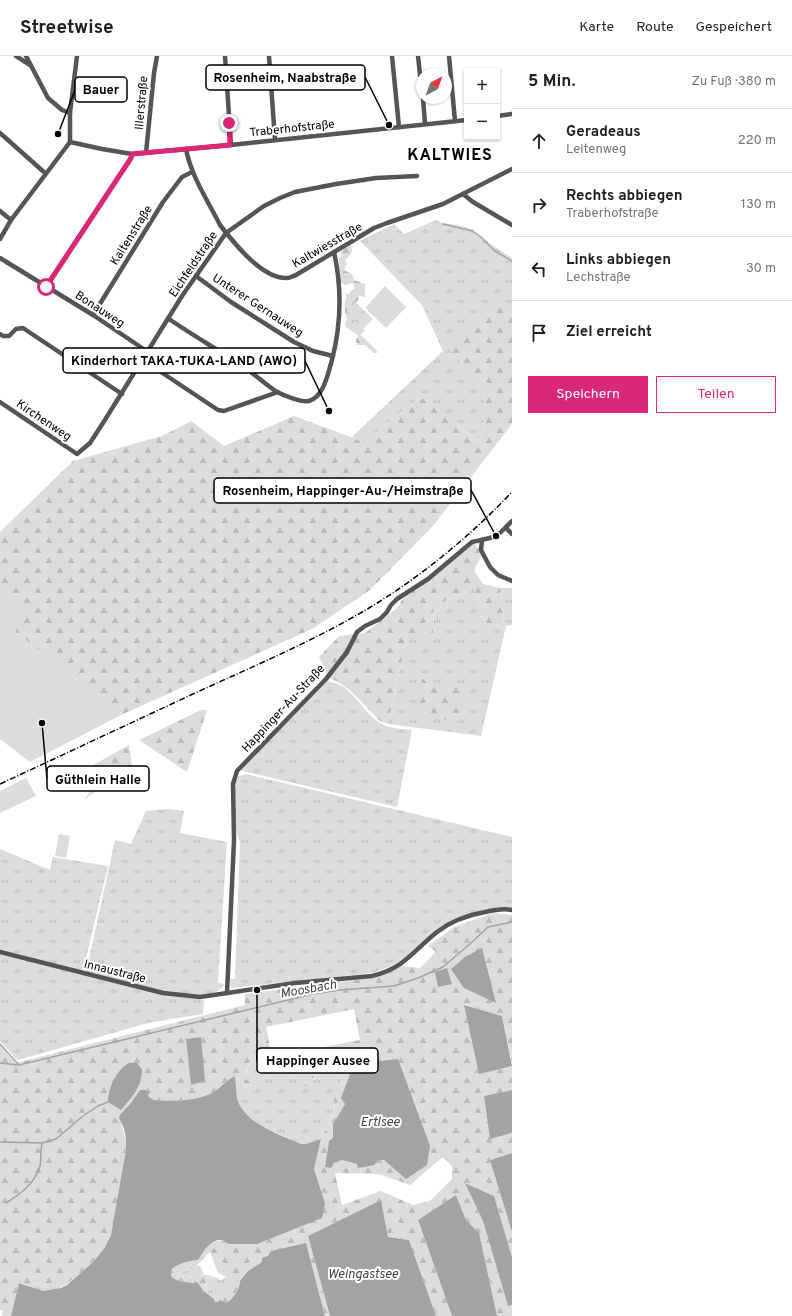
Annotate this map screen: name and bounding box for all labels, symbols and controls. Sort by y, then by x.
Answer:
text: Streetwise [20,16,113,40]
text: Karte [579,19,614,36]
text: Route [636,19,673,36]
text: Gespeichert [695,19,772,36]
callout: Rosenheim, Naabstraße [206,65,365,90]
north arrow [416,68,452,104]
map controls [464,68,500,140]
button: + [464,68,500,104]
text: Rosenheim, Naabstraße [214,71,356,87]
text: 5 Min. [528,71,576,93]
text: Zu Fuß · 380 m [692,74,776,90]
street label: Illerstraße [132,75,152,131]
callout: Bauer [75,77,127,102]
text: Bauer [83,83,120,99]
button: − [464,104,500,140]
route end [220,114,238,132]
street label: Traberhofstraße [249,117,335,141]
text: Geradeaus [566,123,641,142]
icon: ahead [528,130,550,152]
text: 220 m [738,133,776,149]
text: Leitenweg [566,142,626,158]
district label: KALTWIES [407,146,493,166]
text: Rechts abbiegen [566,187,683,206]
icon: right [528,194,550,216]
text: 130 m [741,197,776,213]
street label: Kaltenstraße [107,202,157,269]
text: Traberhofstraße [566,206,659,222]
street label: Kaltwiesstraße [290,219,365,272]
street label: Eichfeldstraße [166,228,222,301]
text: Links abbiegen [566,251,671,270]
icon: left [528,258,550,280]
text: 30 m [746,261,776,277]
street label: Unterer Gernauweg [209,270,306,341]
text: Lechstraße [566,270,630,286]
route start [37,278,55,296]
street label: Bonauweg [71,288,127,332]
icon: arrive [528,322,550,344]
text: Ziel erreicht [566,323,652,342]
callout: Kinderhort TAKA-TUKA-LAND (AWO) [63,348,305,373]
text: Kinderhort TAKA-TUKA-LAND (AWO) [71,354,297,370]
button: Speichern [528,376,648,413]
button: Teilen [656,376,776,413]
street label: Kirchenweg [13,396,74,445]
callout: Rosenheim, Happinger-Au-/Heimstraße [214,478,471,503]
text: Rosenheim, Happinger-Au-/Heimstraße [223,484,463,500]
street label: Happinger-Au-Straße [239,661,329,756]
callout: Güthlein Halle [47,766,149,791]
text: Güthlein Halle [55,773,141,789]
street label: Innaustraße [82,957,148,987]
water label: Moosbach [279,977,338,1003]
callout: Happinger Ausee [257,1048,378,1073]
text: Happinger Ausee [266,1054,370,1070]
water label: Ertlsee [360,1115,400,1131]
water label: Weingastsee [328,1267,399,1283]

